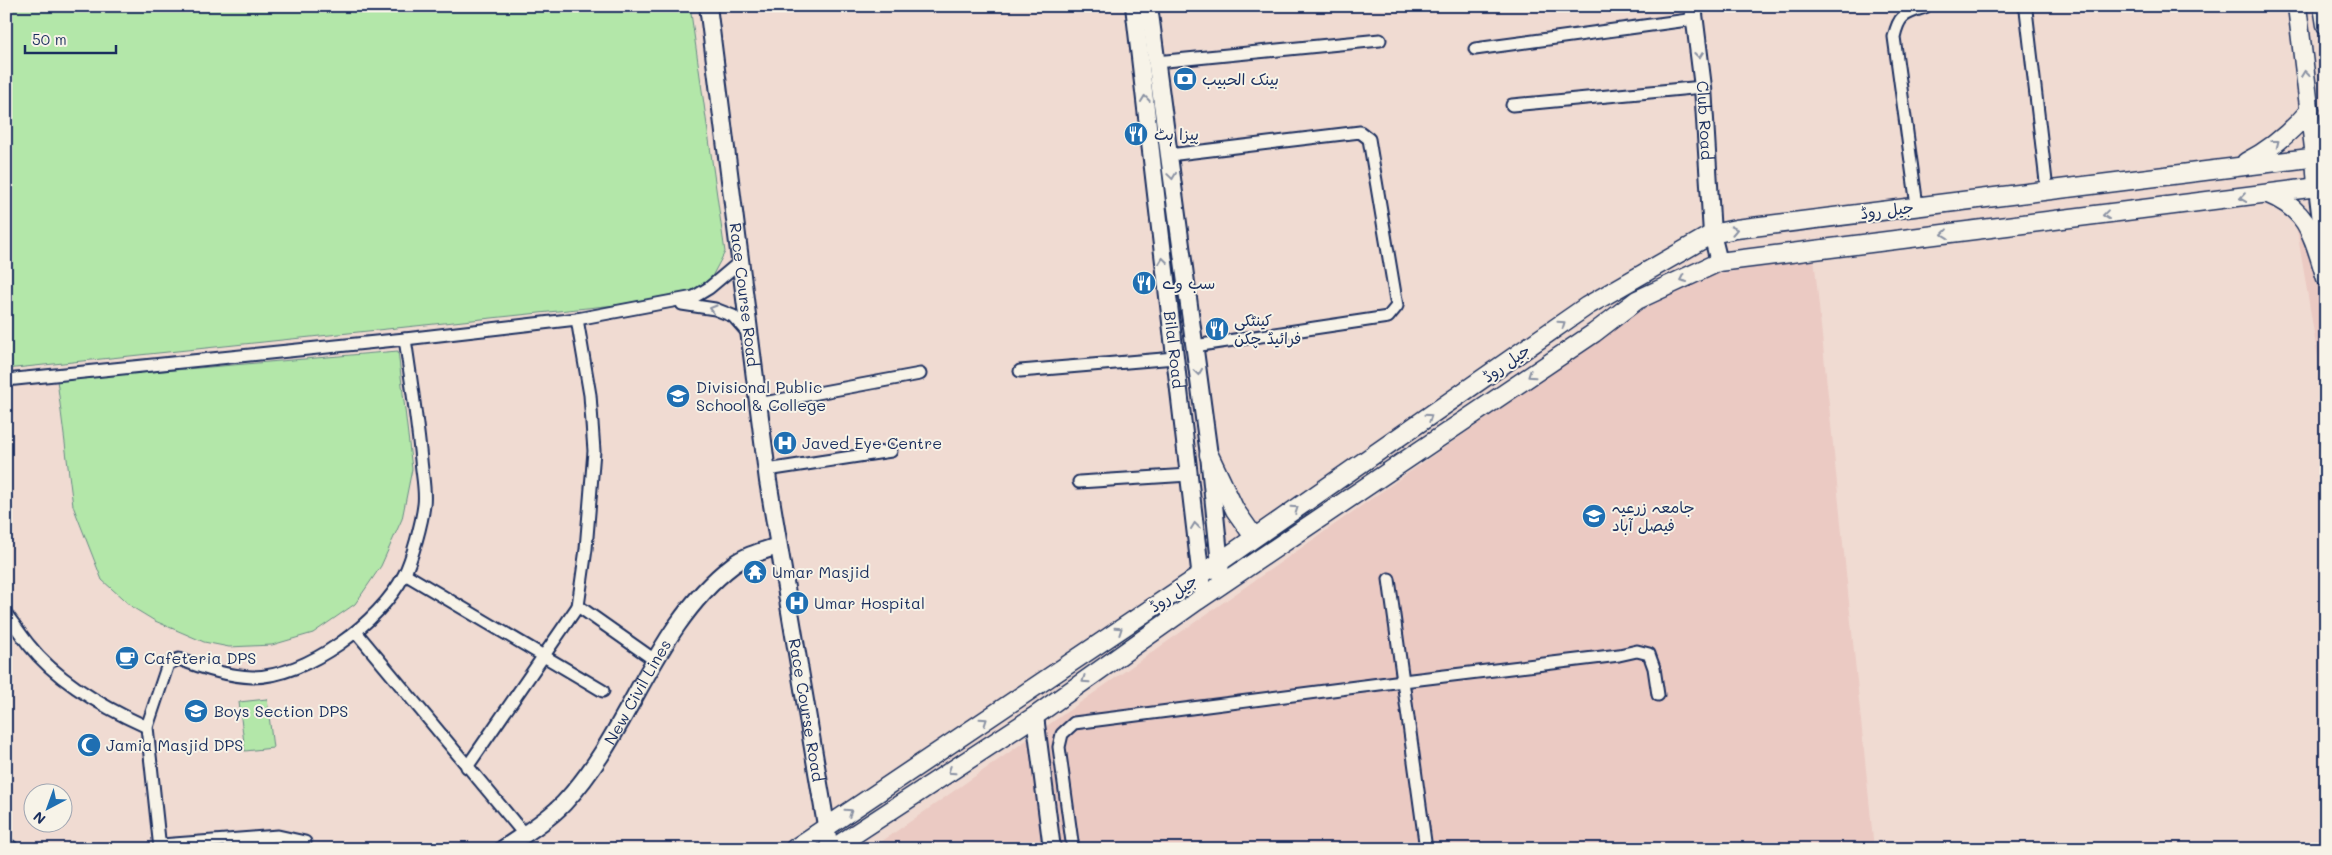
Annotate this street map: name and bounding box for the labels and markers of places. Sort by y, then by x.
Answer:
bank icon: بينک الحبيب [1172,66,1198,92]
place label: بينک الحبيب [1202,68,1279,89]
restaurant icon: پیزا ہٹ [1123,121,1149,147]
place label: پیزا ہٹ [1154,123,1199,147]
restaurant icon: سب وے [1131,270,1157,296]
place label: سب وے [1162,272,1215,293]
place label: کینٹکی فرائیڈ چکن [1234,309,1301,349]
restaurant icon: کینٹکی فرائیڈ چکن [1204,316,1230,342]
place label: Divisional Public School & College [696,376,826,415]
school or university icon: Divisional Public School & College [665,383,691,409]
hospital icon: Javed Eye Centre [772,430,798,456]
place label: Javed Eye Centre [802,432,942,453]
place label: جامعہ زرعیہ فیصل آباد [1612,496,1695,535]
school or university icon: جامعہ زرعیہ فیصل آباد [1581,503,1607,529]
temple icon: Umar Masjid [742,559,768,585]
place label: Umar Masjid [772,561,869,582]
hospital icon: Umar Hospital [784,590,810,616]
place label: Umar Hospital [814,592,925,613]
cafe icon: Cafeteria DPS [114,645,140,671]
place label: Cafeteria DPS [144,647,256,668]
school or university icon: Boys Section DPS [183,698,209,724]
place label: Boys Section DPS [214,700,348,721]
mosque icon: Jamia Masjid DPS [76,732,102,758]
place label: Jamia Masjid DPS [106,734,243,755]

